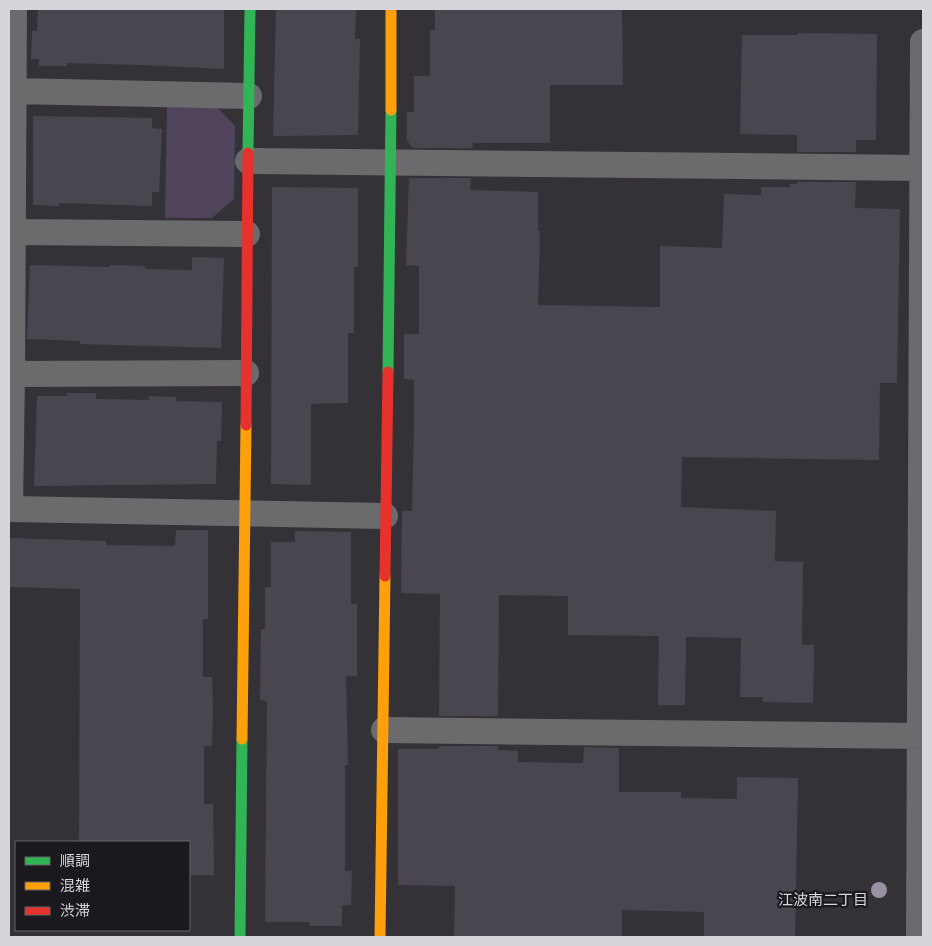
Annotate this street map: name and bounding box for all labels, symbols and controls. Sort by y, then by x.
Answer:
legend [15,841,190,931]
text: 順調 [60,851,90,870]
text: 混雑 [60,876,90,895]
district label: 江波南二丁目 [778,890,868,909]
text: 渋滞 [60,901,90,920]

